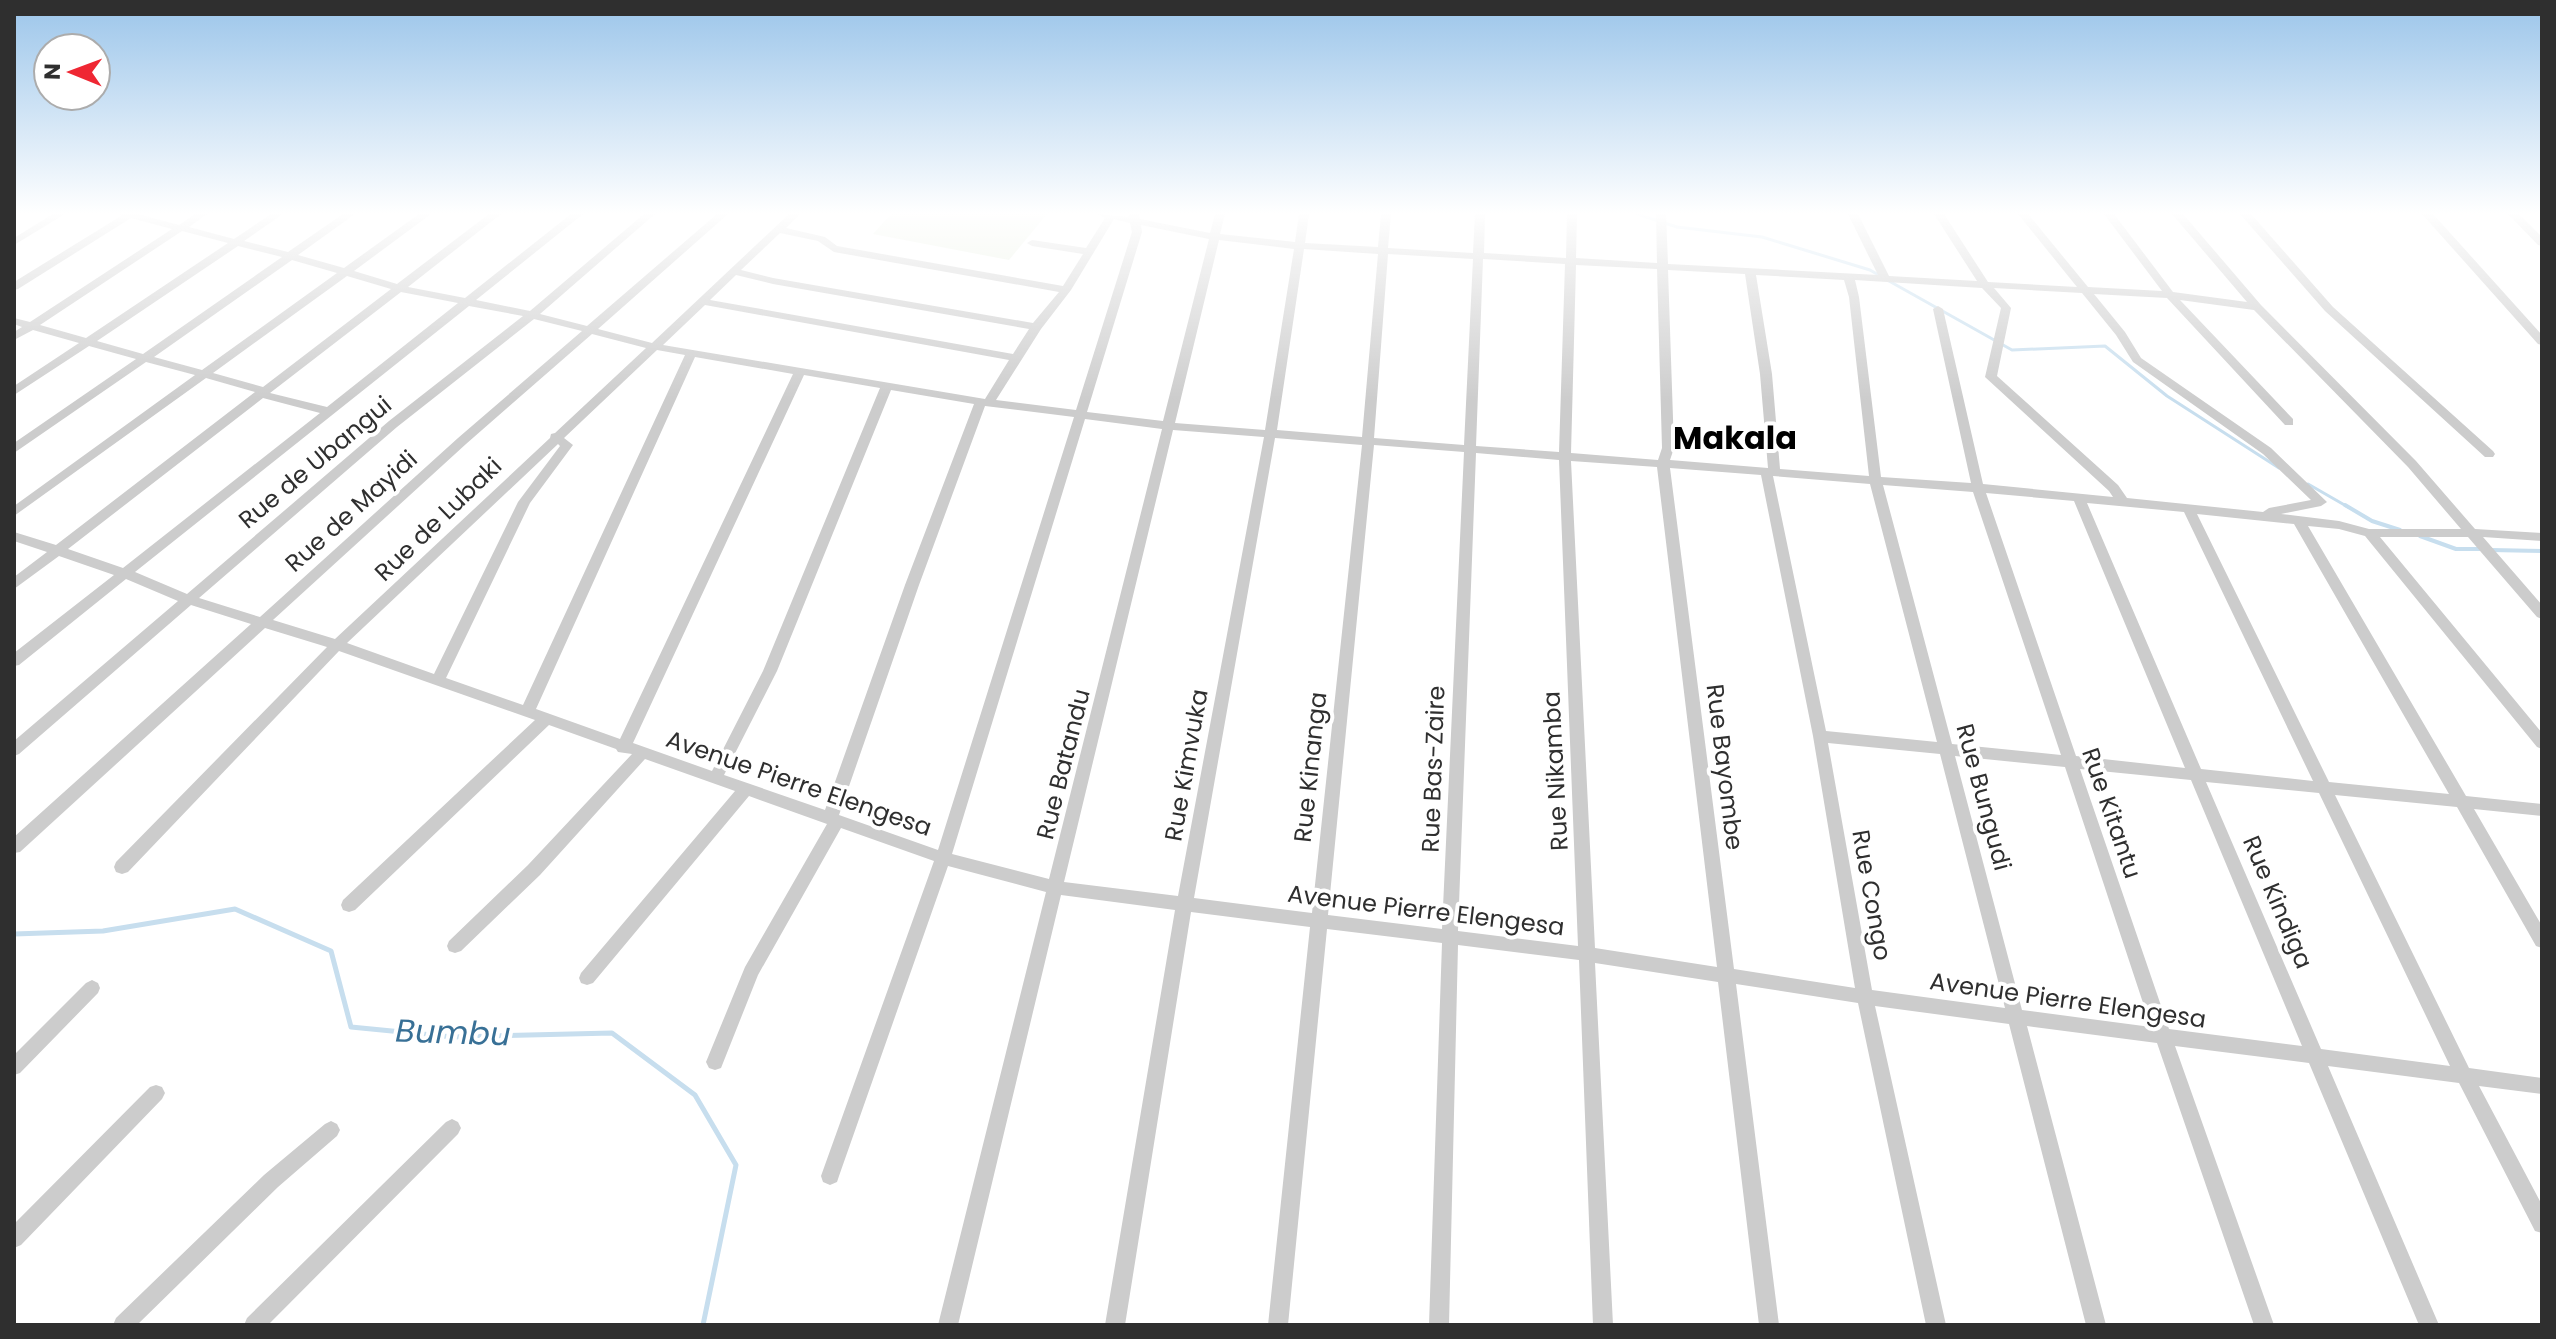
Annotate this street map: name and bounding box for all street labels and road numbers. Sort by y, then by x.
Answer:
street label: Rue de Ubangui [232,388,398,536]
street label: Rue de Mayidi [278,443,424,579]
street label: Rue de Lubaki [367,450,509,588]
street label: Rue Bayombe [1698,682,1752,852]
street label: Rue Batandu [1028,685,1098,843]
street label: Rue Bas-Zaire [1414,685,1452,853]
street label: Rue Kimvuka [1156,686,1216,844]
street label: Rue Kinanga [1286,690,1334,844]
street label: Rue Nikamba [1534,690,1576,852]
street label: Rue Bungudi [1949,720,2019,874]
street label: Avenue Pierre Elengesa [662,722,936,844]
street label: Rue Kitantu [2074,743,2150,883]
street label: Rue Congo [1844,827,1900,963]
street label: Rue Kindiga [2235,830,2321,974]
street label: Avenue Pierre Elengesa [1286,877,1566,943]
street label: Avenue Pierre Elengesa [1928,964,2208,1036]

